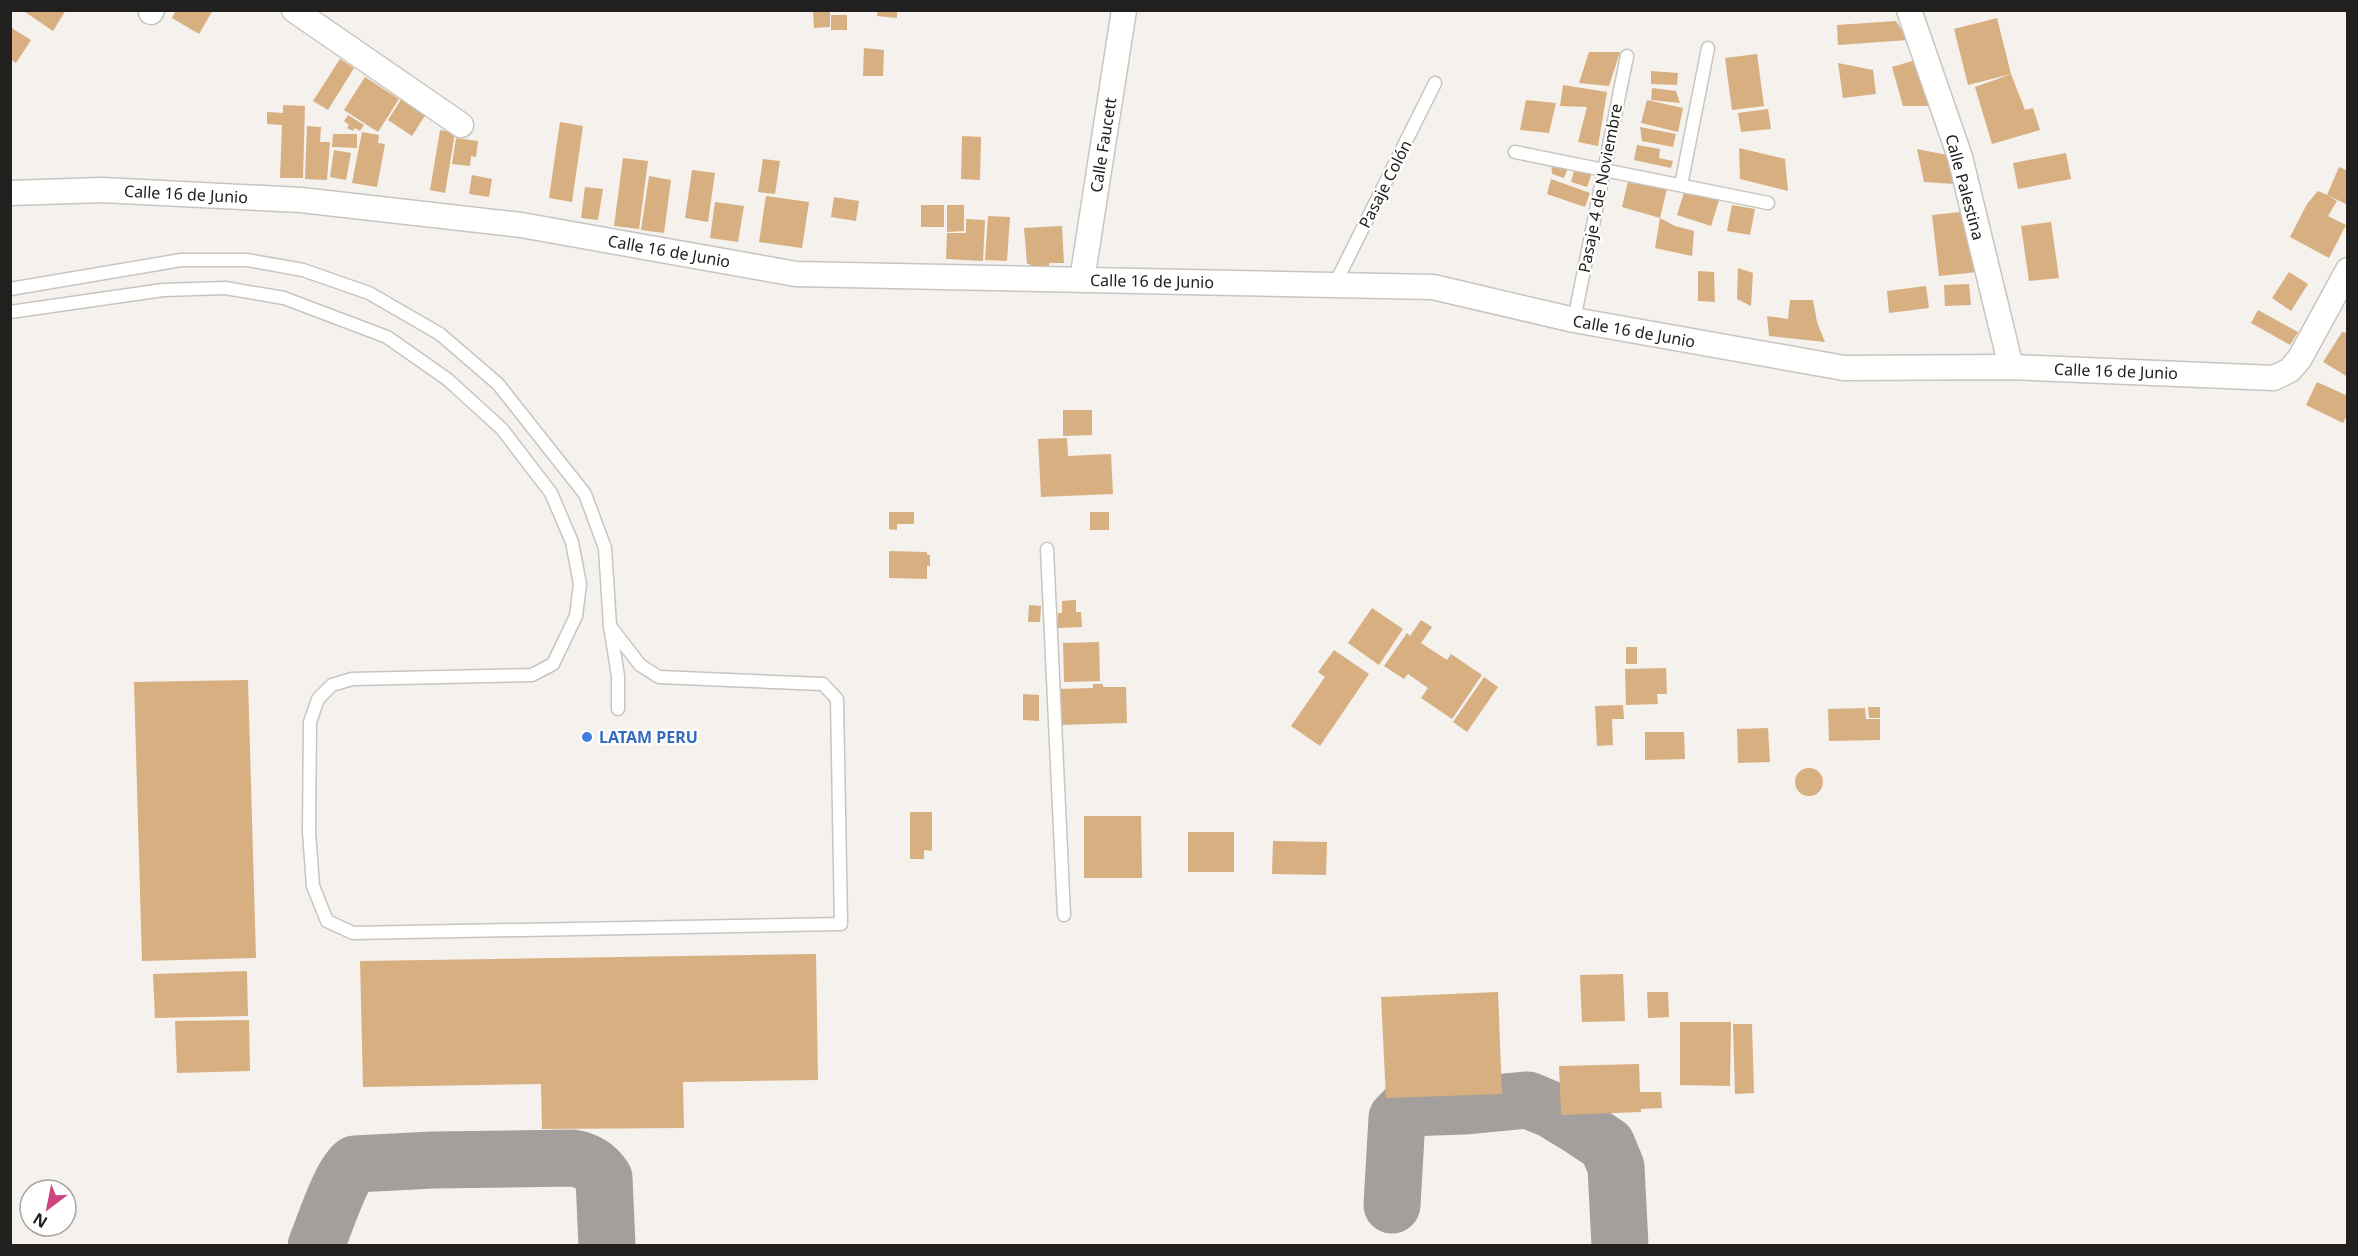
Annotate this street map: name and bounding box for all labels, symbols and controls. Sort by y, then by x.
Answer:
street label: Calle Faucett [1085,96,1121,194]
street label: Pasaje 4 de Noviembre [1573,102,1627,274]
street label: Calle Palestina [1940,132,1990,242]
street label: Pasaje Colón [1353,136,1417,232]
street label: Calle 16 de Junio [124,180,248,208]
street label: Calle 16 de Junio [606,229,732,273]
street label: Calle 16 de Junio [1090,269,1214,293]
street label: Calle 16 de Junio [1571,309,1697,353]
street label: Calle 16 de Junio [2054,358,2178,384]
place label: LATAM PERU [599,726,698,748]
marker: LATAM PERU [580,730,594,744]
north arrow [18,1178,78,1238]
text: N [29,1208,51,1233]

